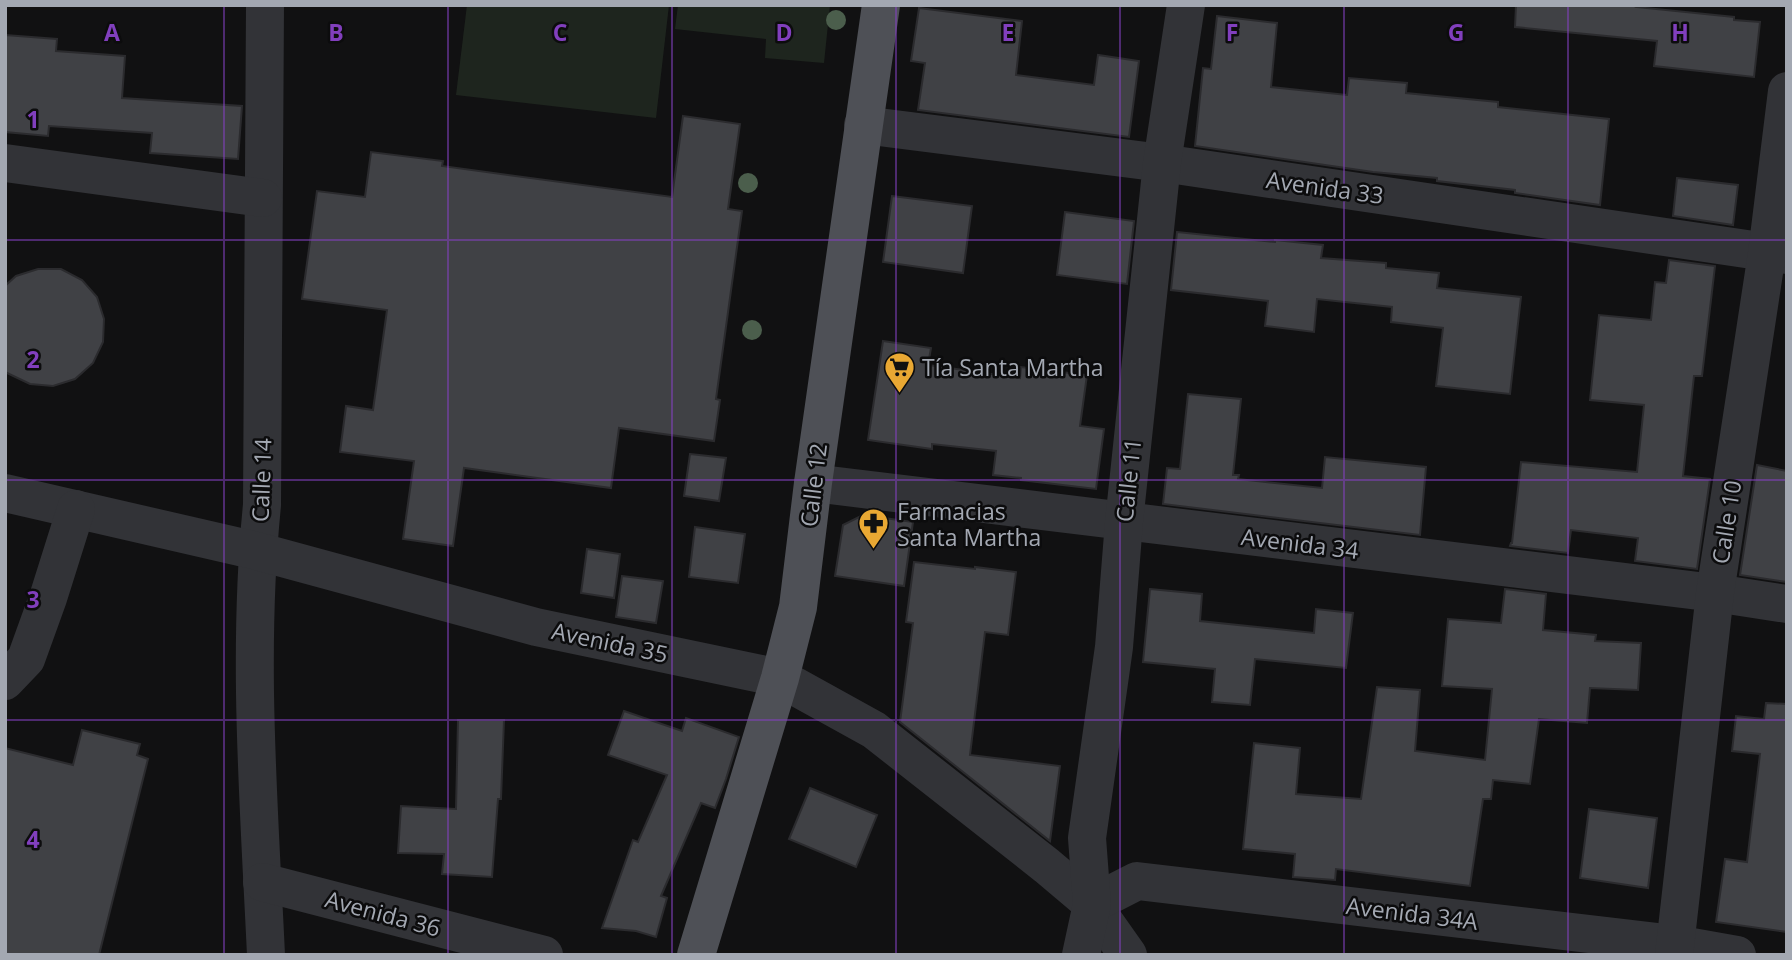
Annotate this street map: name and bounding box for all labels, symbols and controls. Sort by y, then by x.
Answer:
text: A [104,16,120,48]
text: B [328,16,344,48]
text: C [553,16,567,48]
text: D [775,16,793,48]
text: E [1002,16,1014,48]
text: F [1226,16,1238,48]
text: G [1448,16,1464,48]
text: H [1671,16,1689,48]
text: 1 [26,103,40,135]
street label: Avenida 33 [1264,163,1386,211]
text: 2 [26,343,40,375]
supermarket icon: Tía Santa Martha [882,350,916,394]
place label: Tía Santa Martha [922,351,1104,383]
street label: Calle 14 [244,437,278,523]
street label: Calle 11 [1108,437,1148,523]
street label: Calle 12 [792,441,834,529]
street label: Calle 10 [1704,478,1748,566]
place label: Farmacias Santa Martha [897,495,1041,553]
pharmacy icon: Farmacias Santa Martha [857,507,891,551]
street label: Avenida 34 [1239,520,1361,566]
text: 3 [26,583,40,615]
street label: Avenida 35 [549,614,671,670]
text: 4 [26,823,40,855]
street label: Avenida 36 [322,882,444,944]
street label: Avenida 34A [1344,889,1480,937]

